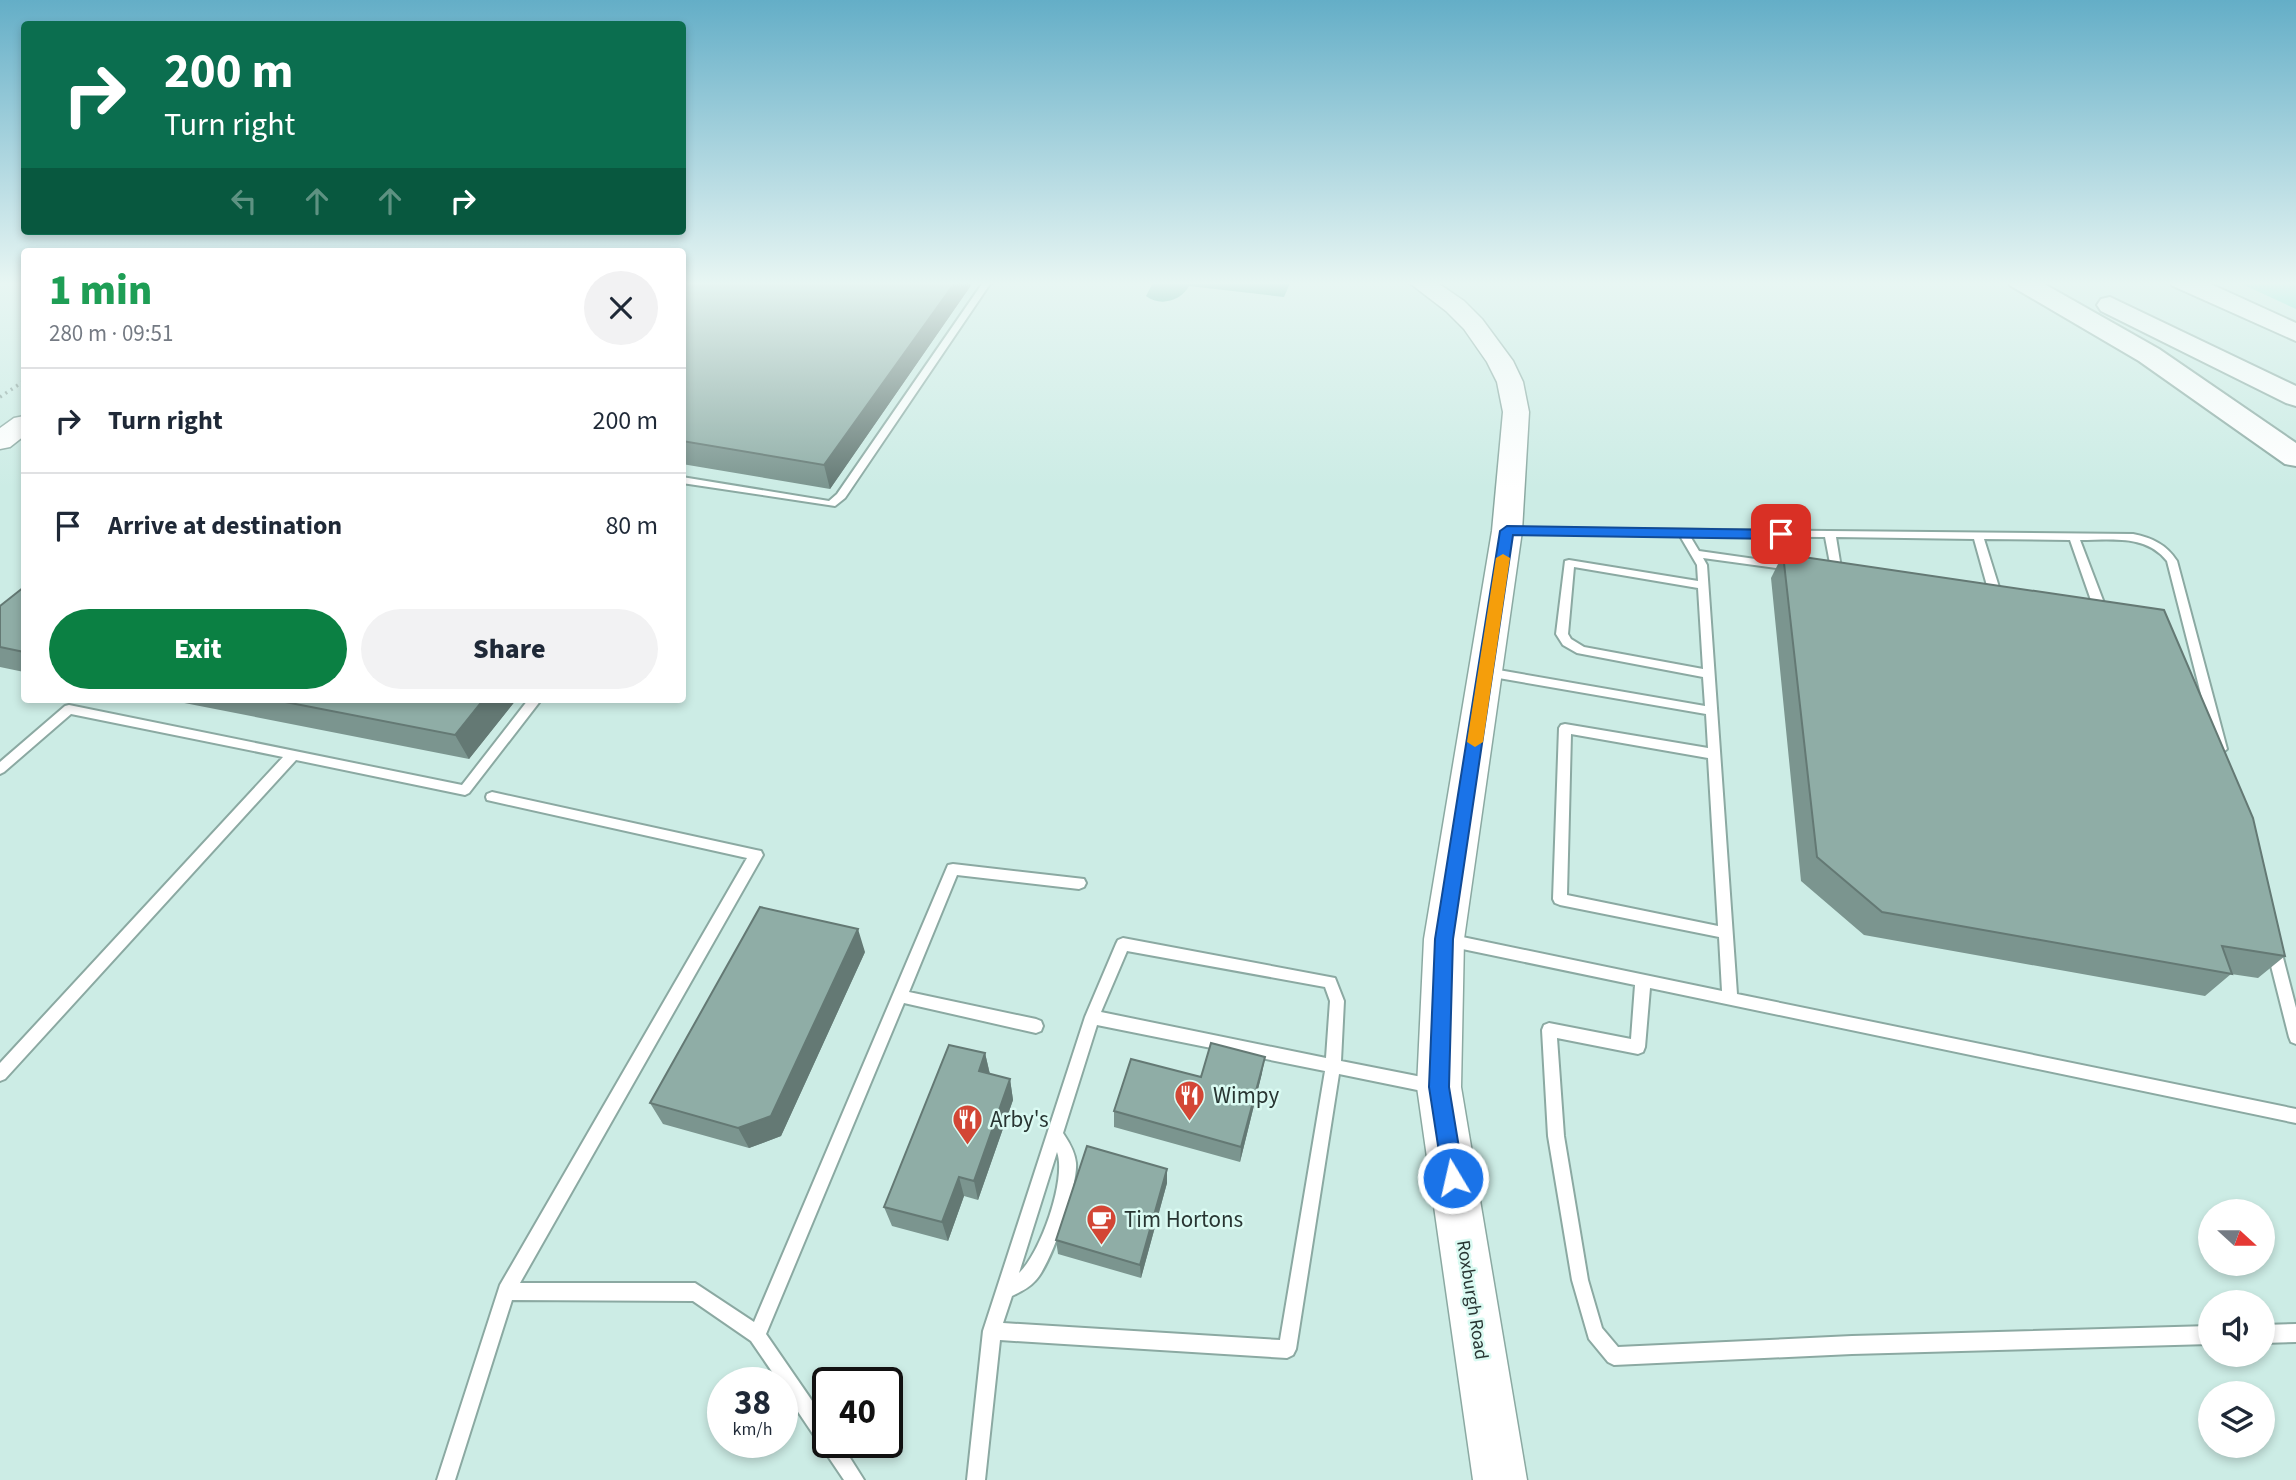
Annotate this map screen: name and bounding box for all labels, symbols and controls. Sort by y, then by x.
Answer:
text: 200 m [164,37,293,107]
icon: right [49,49,140,140]
text: Turn right [164,102,295,148]
icon: left [225,182,263,220]
icon: ahead [298,182,336,220]
icon: ahead [371,182,409,220]
icon: right [444,182,482,220]
text: 1 min [49,261,152,321]
button: close [584,271,658,345]
text: 280 m · 09:51 [49,317,173,350]
icon: right [49,402,87,440]
text: Turn right [108,402,223,439]
text: 200 m [592,402,658,439]
pin [1751,504,1811,564]
icon: arrive [49,507,87,545]
text: Arrive at destination [108,507,342,544]
text: 80 m [605,507,658,544]
icon: arrive [1762,515,1800,553]
button: Exit [49,609,347,689]
button: Share [361,609,658,689]
restaurant icon: Wimpy [1173,1078,1207,1122]
place label: Wimpy [1213,1079,1279,1112]
restaurant icon: Arby's [950,1102,984,1146]
place label: Arby's [990,1103,1049,1136]
position arrow [1416,1141,1490,1215]
north arrow [2198,1199,2275,1276]
map controls [2198,1199,2275,1458]
cafe icon: Tim Hortons [1084,1202,1118,1246]
place label: Tim Hortons [1124,1203,1243,1236]
street label: Roxburgh Road [1449,1238,1495,1362]
button: sound [2198,1290,2275,1367]
speed limit sign: 40 [812,1367,903,1458]
text: 38 [734,1378,771,1428]
button: layers [2198,1381,2275,1458]
text: km/h [733,1417,772,1442]

